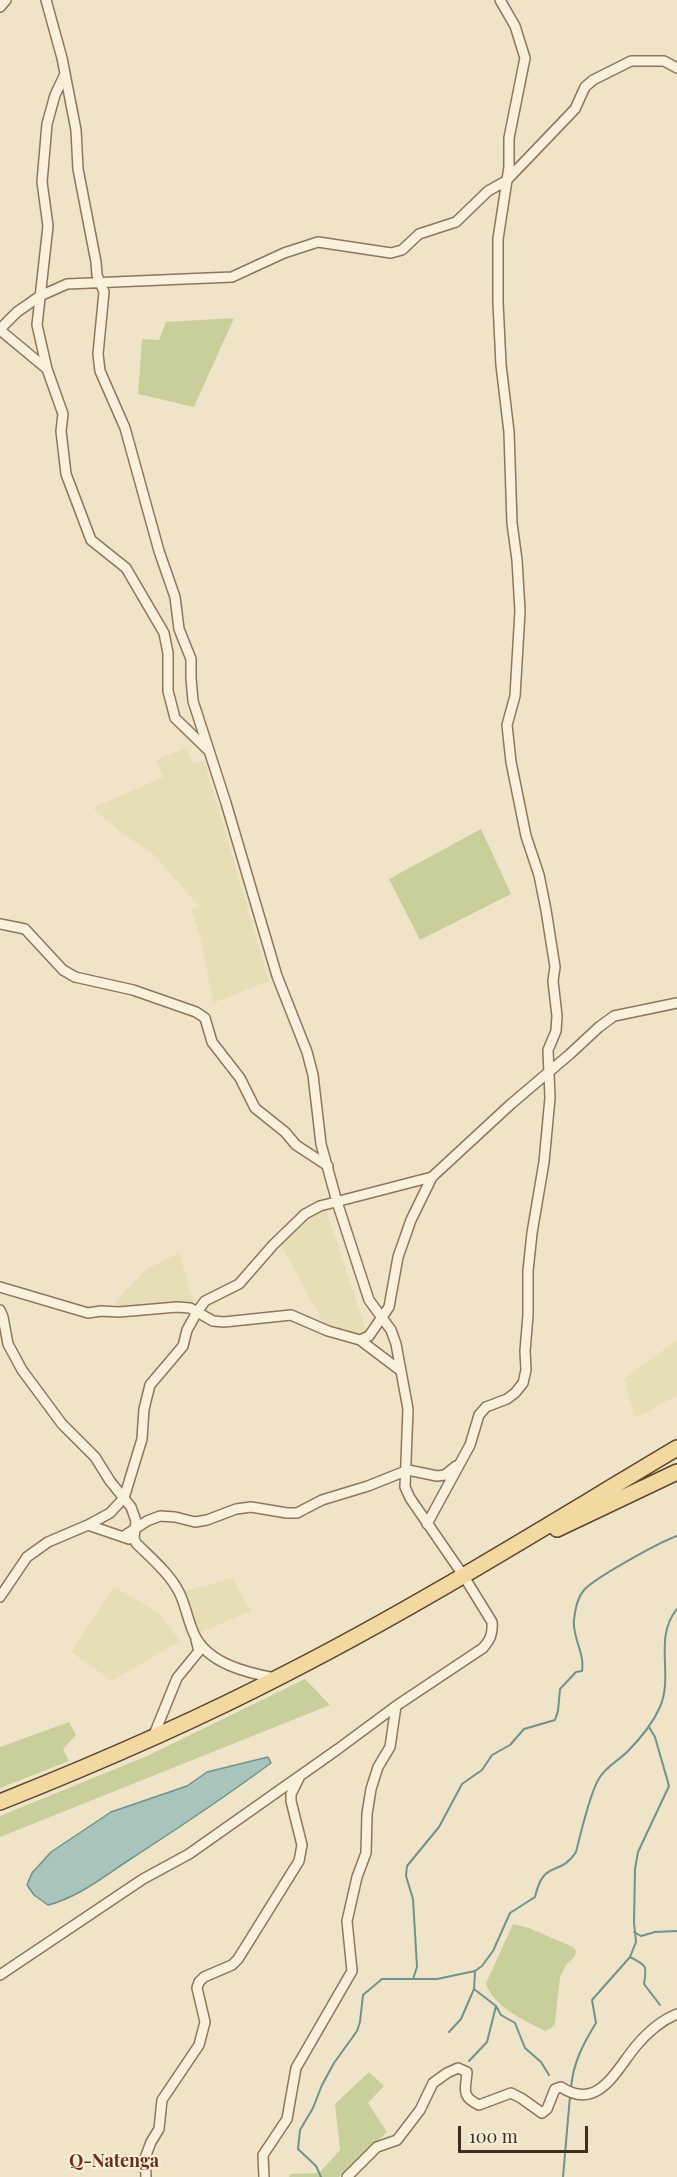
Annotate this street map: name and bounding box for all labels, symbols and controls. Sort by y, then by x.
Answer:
scale bar [461,2114,592,2152]
text: 100 m [469,2124,518,2148]
district label: Q-Natenga [69,2150,159,2172]

